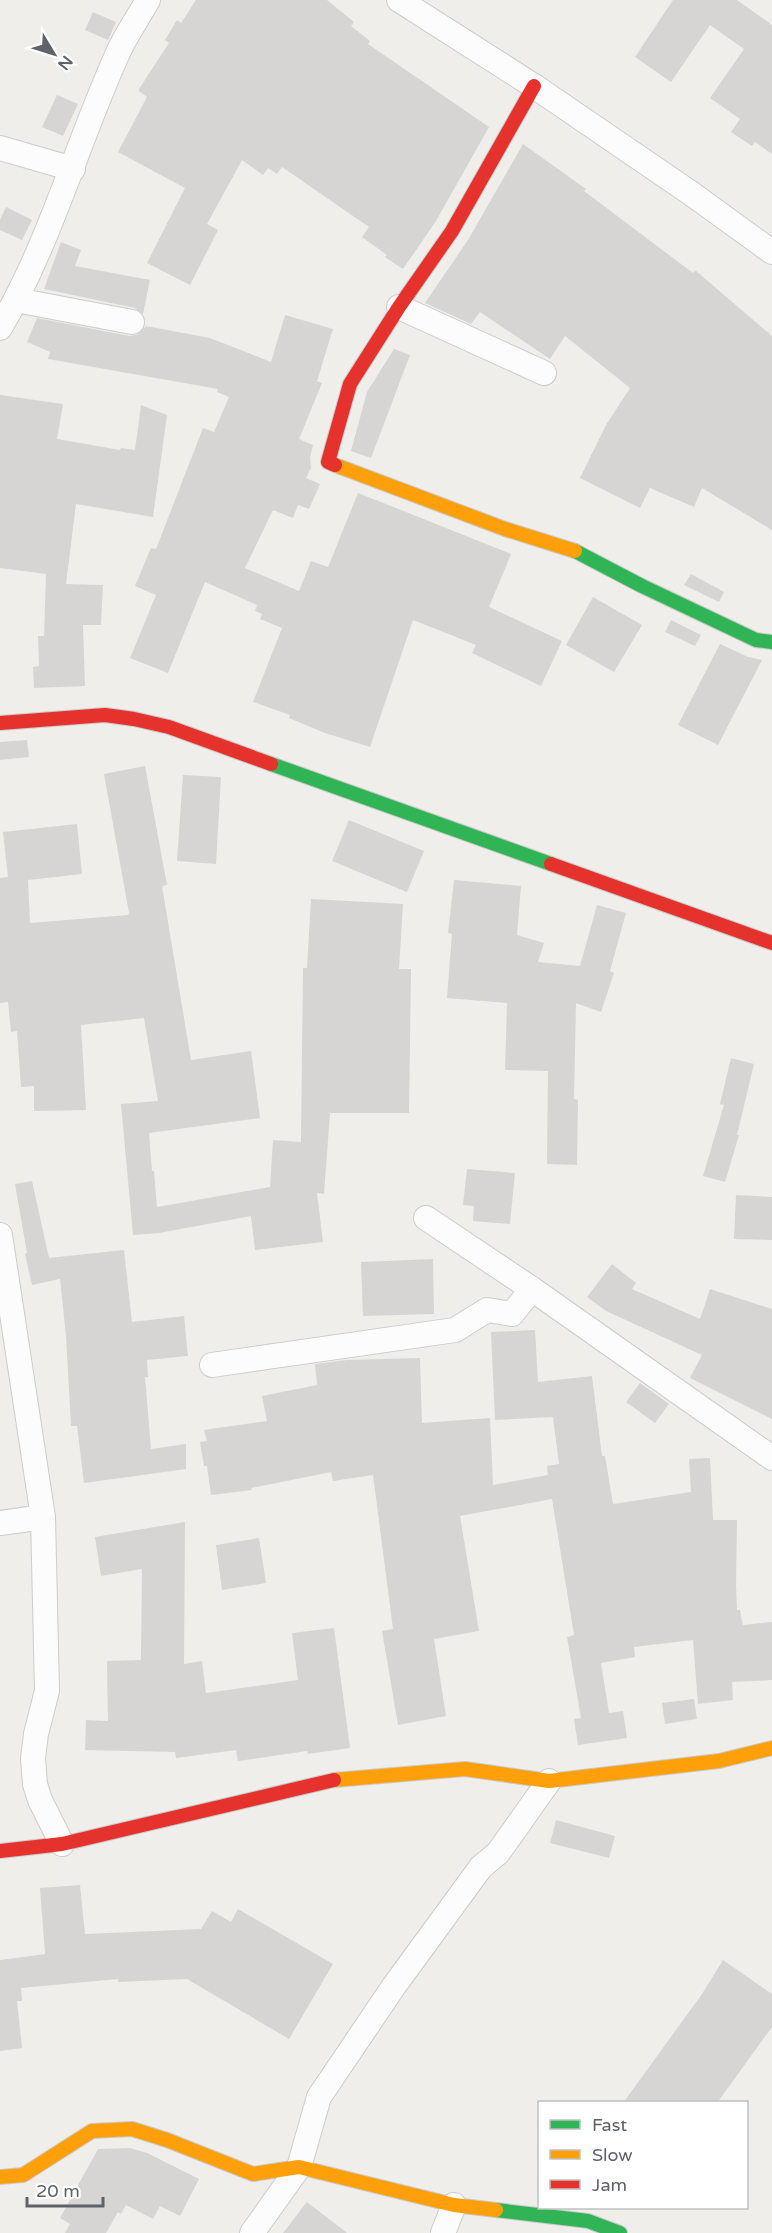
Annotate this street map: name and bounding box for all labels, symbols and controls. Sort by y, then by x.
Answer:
north arrow [24,24,84,84]
text: N [53,51,77,74]
legend [538,2101,748,2209]
text: Fast [592,2114,627,2136]
text: Slow [592,2144,633,2166]
scale bar [27,2170,104,2208]
text: Jam [592,2174,627,2196]
text: 20 m [36,2180,80,2202]

